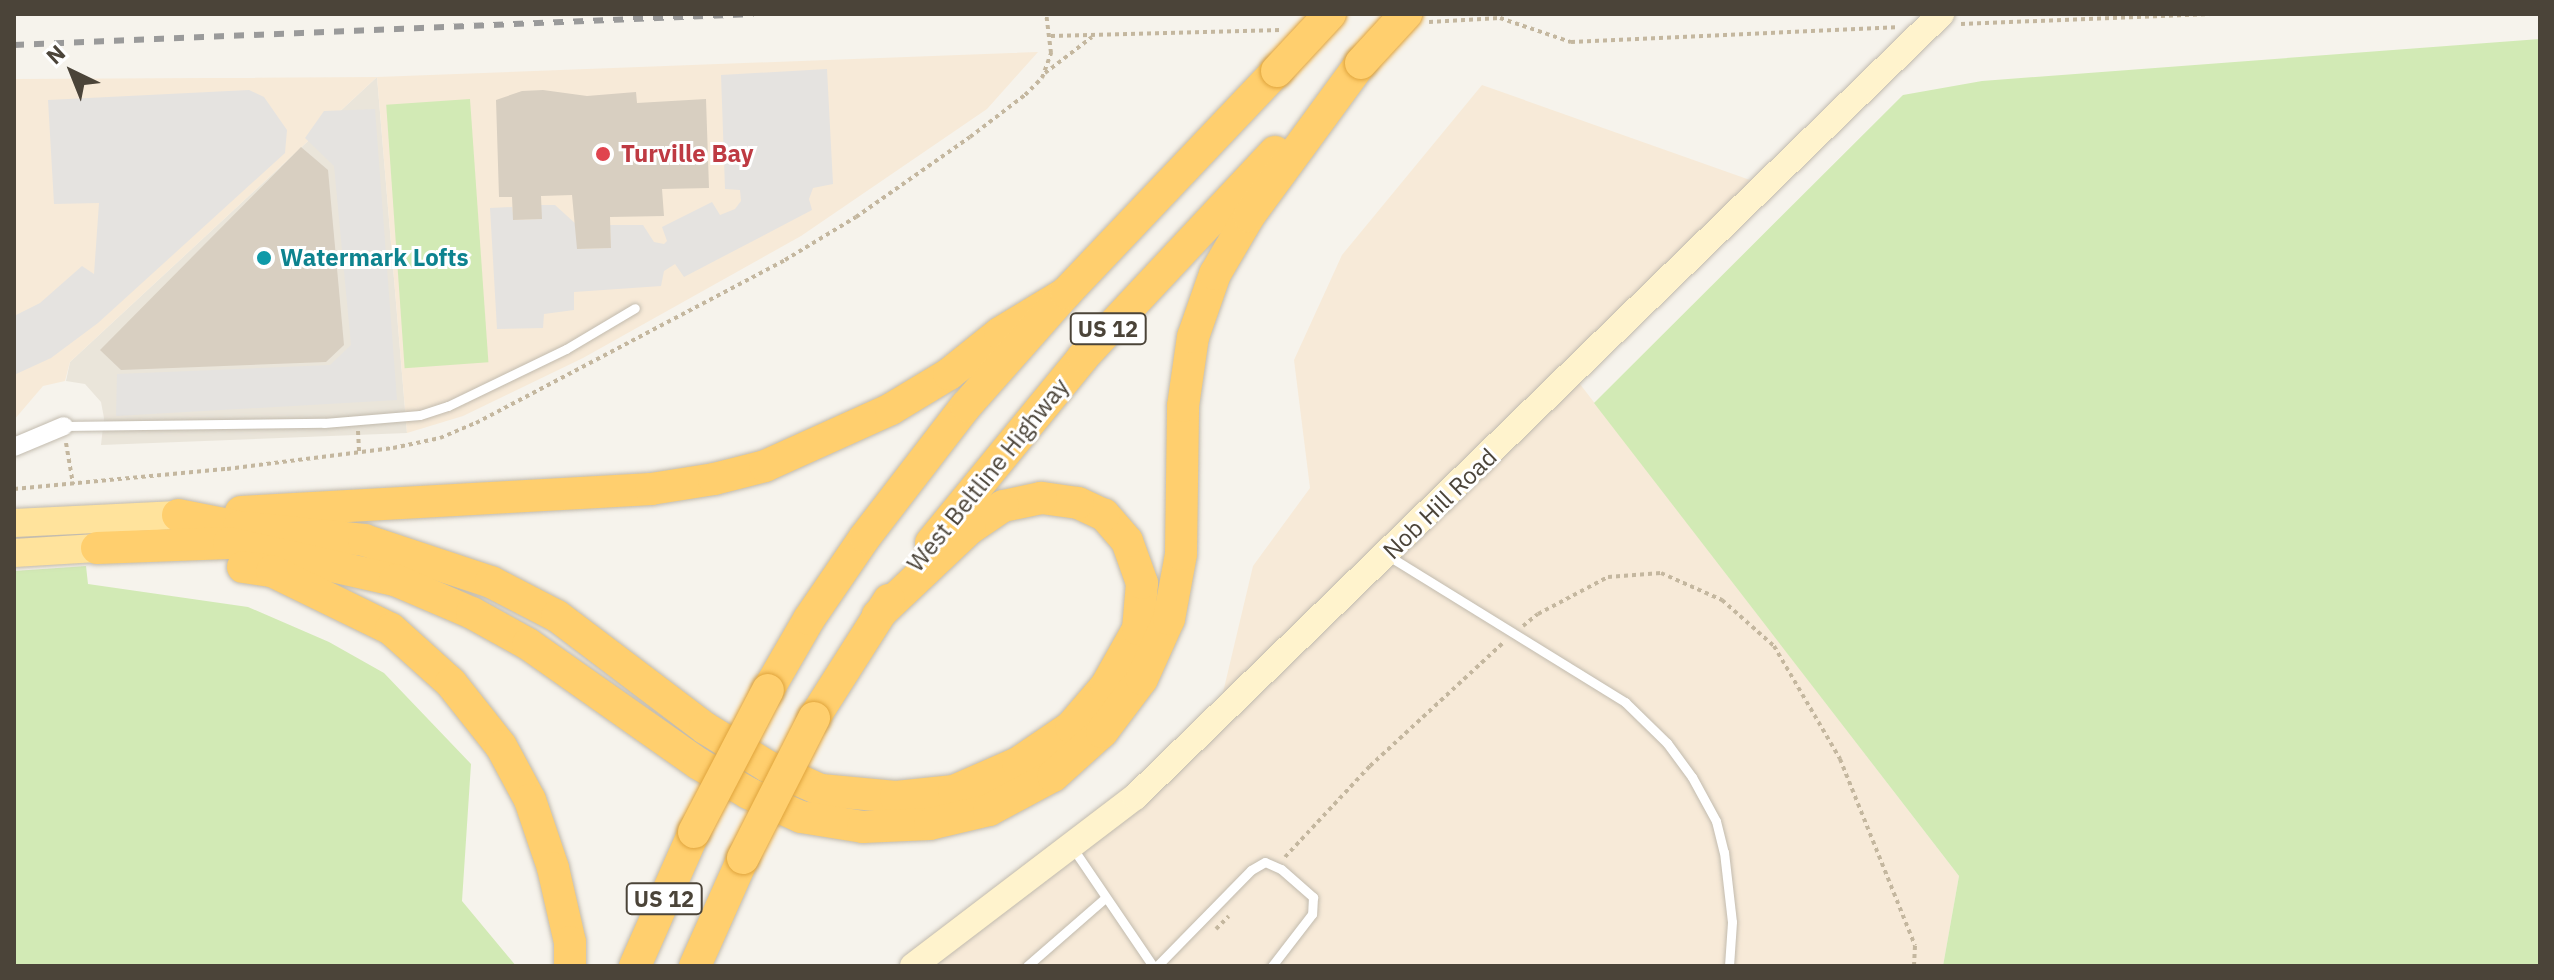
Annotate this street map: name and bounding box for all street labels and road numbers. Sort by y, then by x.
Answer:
road number: US 12 [1068,311,1148,347]
street label: West Beltline Highway [901,372,1075,578]
street label: Nob Hill Road [1377,443,1503,565]
road number: US 12 [624,881,704,917]

